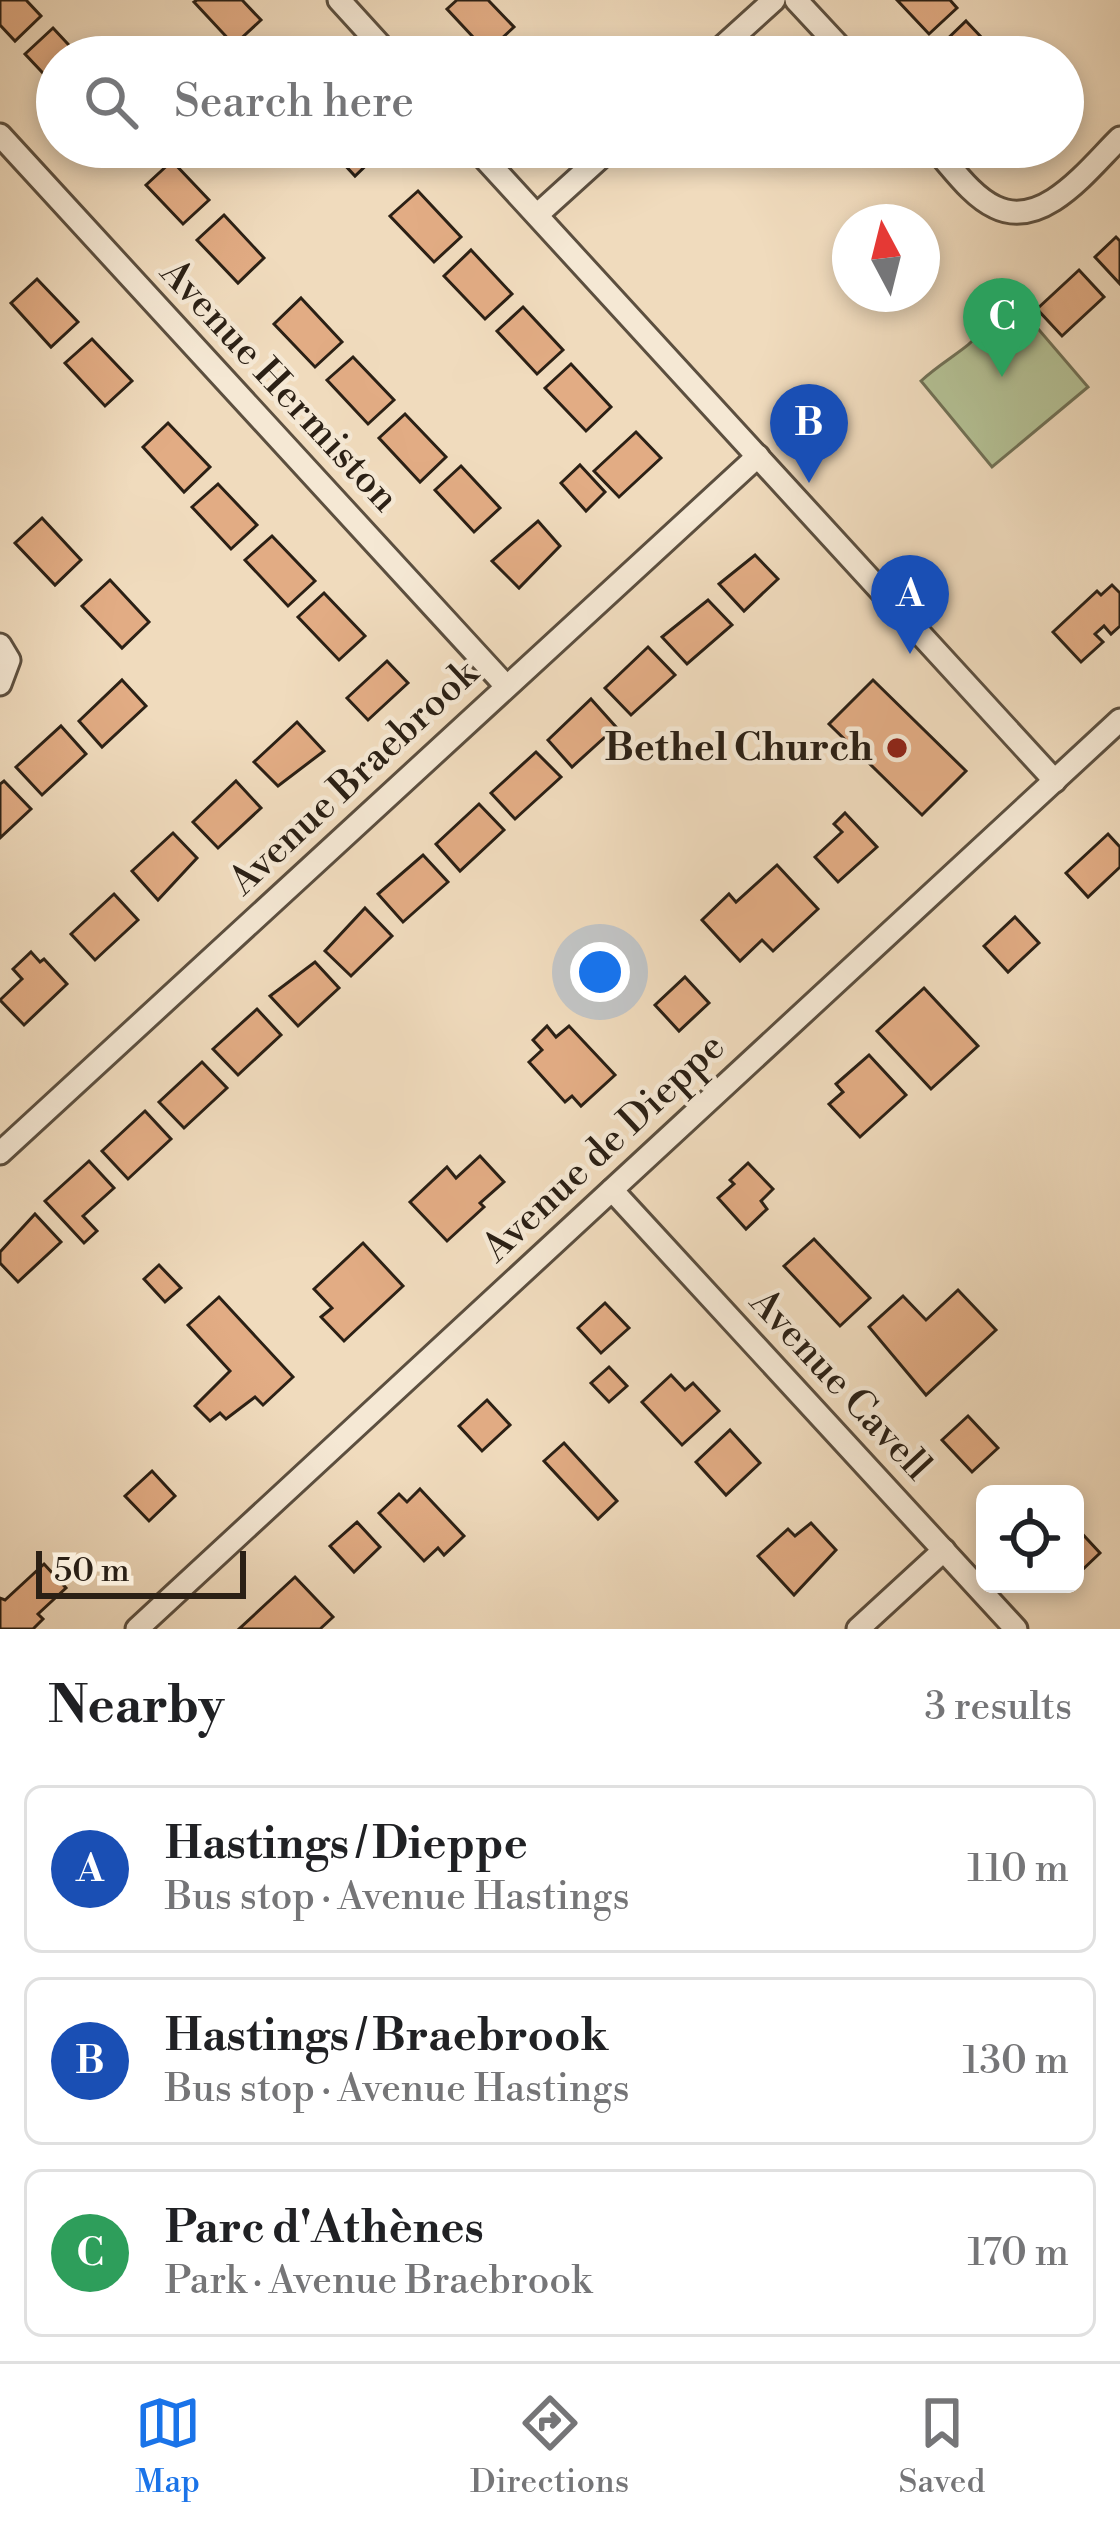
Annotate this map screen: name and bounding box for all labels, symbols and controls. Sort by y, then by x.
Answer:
search box [36,36,1084,168]
icon: search [78,69,144,135]
text: Search here [174,74,414,131]
north arrow [832,204,940,312]
street label: Avenue Hermiston [149,249,409,523]
pin: C [963,278,1041,377]
pin: B [770,384,848,483]
pin: A [871,555,949,654]
street label: Avenue Braebrook [218,649,490,907]
place label: Bethel Church [604,724,873,773]
marker: Bethel Church [884,735,910,761]
your location [570,942,630,1002]
street label: Avenue de Dieppe [472,1023,736,1274]
street label: Avenue Cavell [738,1278,941,1491]
map controls [976,1485,1084,1593]
button: locate [976,1485,1084,1593]
scale bar [36,1545,246,1598]
text: 50 m [54,1551,130,1592]
text: Nearby [48,1675,224,1739]
text: 3 results [924,1683,1072,1732]
text: Hastings / Dieppe [165,1816,528,1873]
text: A [76,1845,104,1894]
text: 110 m [967,1845,1069,1894]
text: Bus stop · Avenue Hastings [165,1873,630,1922]
text: Hastings / Braebrook [165,2008,608,2065]
text: B [75,2037,105,2086]
text: 130 m [963,2037,1069,2086]
text: Bus stop · Avenue Hastings [165,2065,630,2114]
text: Parc d'Athènes [165,2200,484,2257]
text: C [76,2229,104,2278]
text: 170 m [967,2229,1069,2278]
text: Park · Avenue Braebrook [165,2257,592,2306]
tab: Map [135,2390,201,2503]
tab: Directions [470,2390,629,2503]
tab: Saved [899,2390,985,2503]

